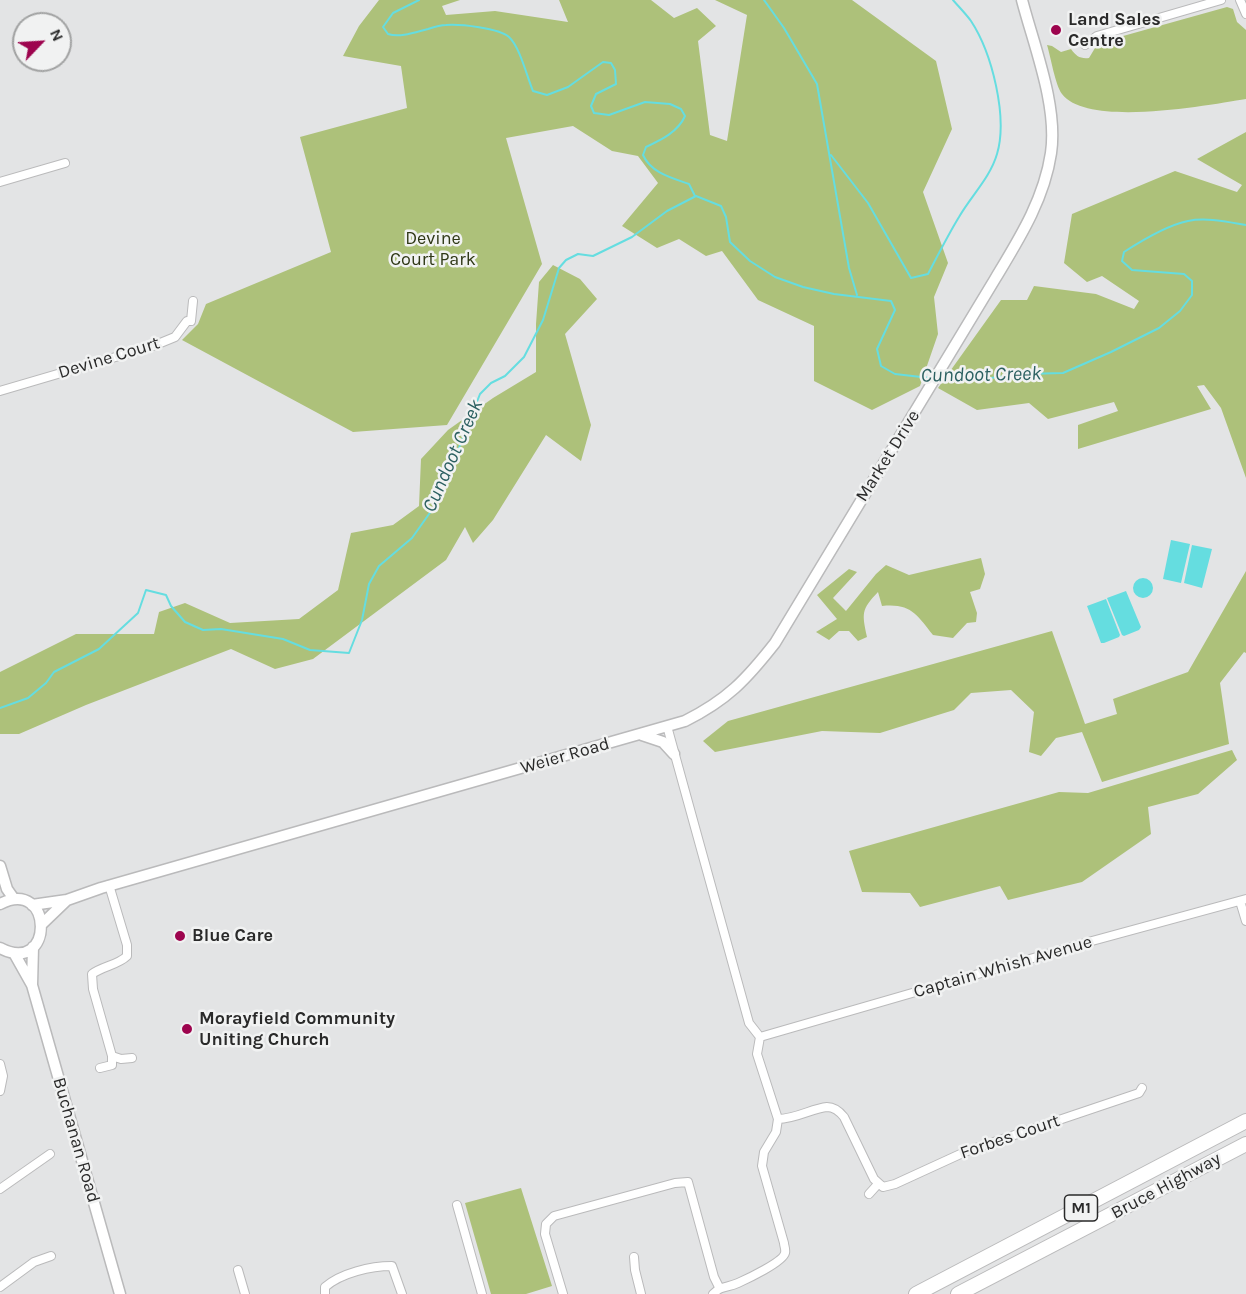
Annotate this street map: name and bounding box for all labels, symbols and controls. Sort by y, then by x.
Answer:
place label: Land Sales Centre [1068,9,1161,52]
north arrow [12,12,72,72]
marker: Land Sales Centre [1049,23,1063,37]
text: N [46,26,68,44]
park label: Devine Court Park [390,228,476,270]
street label: Devine Court [56,332,162,384]
water label: Cundoot Creek [920,362,1042,388]
water label: Cundoot Creek [417,396,489,516]
street label: Market Drive [851,406,925,506]
street label: Weier Road [518,733,612,779]
place label: Blue Care [192,925,273,947]
marker: Blue Care [173,929,187,943]
street label: Captain Whish Avenue [911,931,1095,1003]
place label: Morayfield Community Uniting Church [199,1008,395,1050]
marker: Morayfield Community Uniting Church [180,1022,194,1036]
street label: Buchanan Road [48,1075,104,1205]
street label: Forbes Court [957,1110,1063,1164]
street label: Bruce Highway [1107,1148,1225,1224]
road number: M1 [1064,1195,1098,1221]

